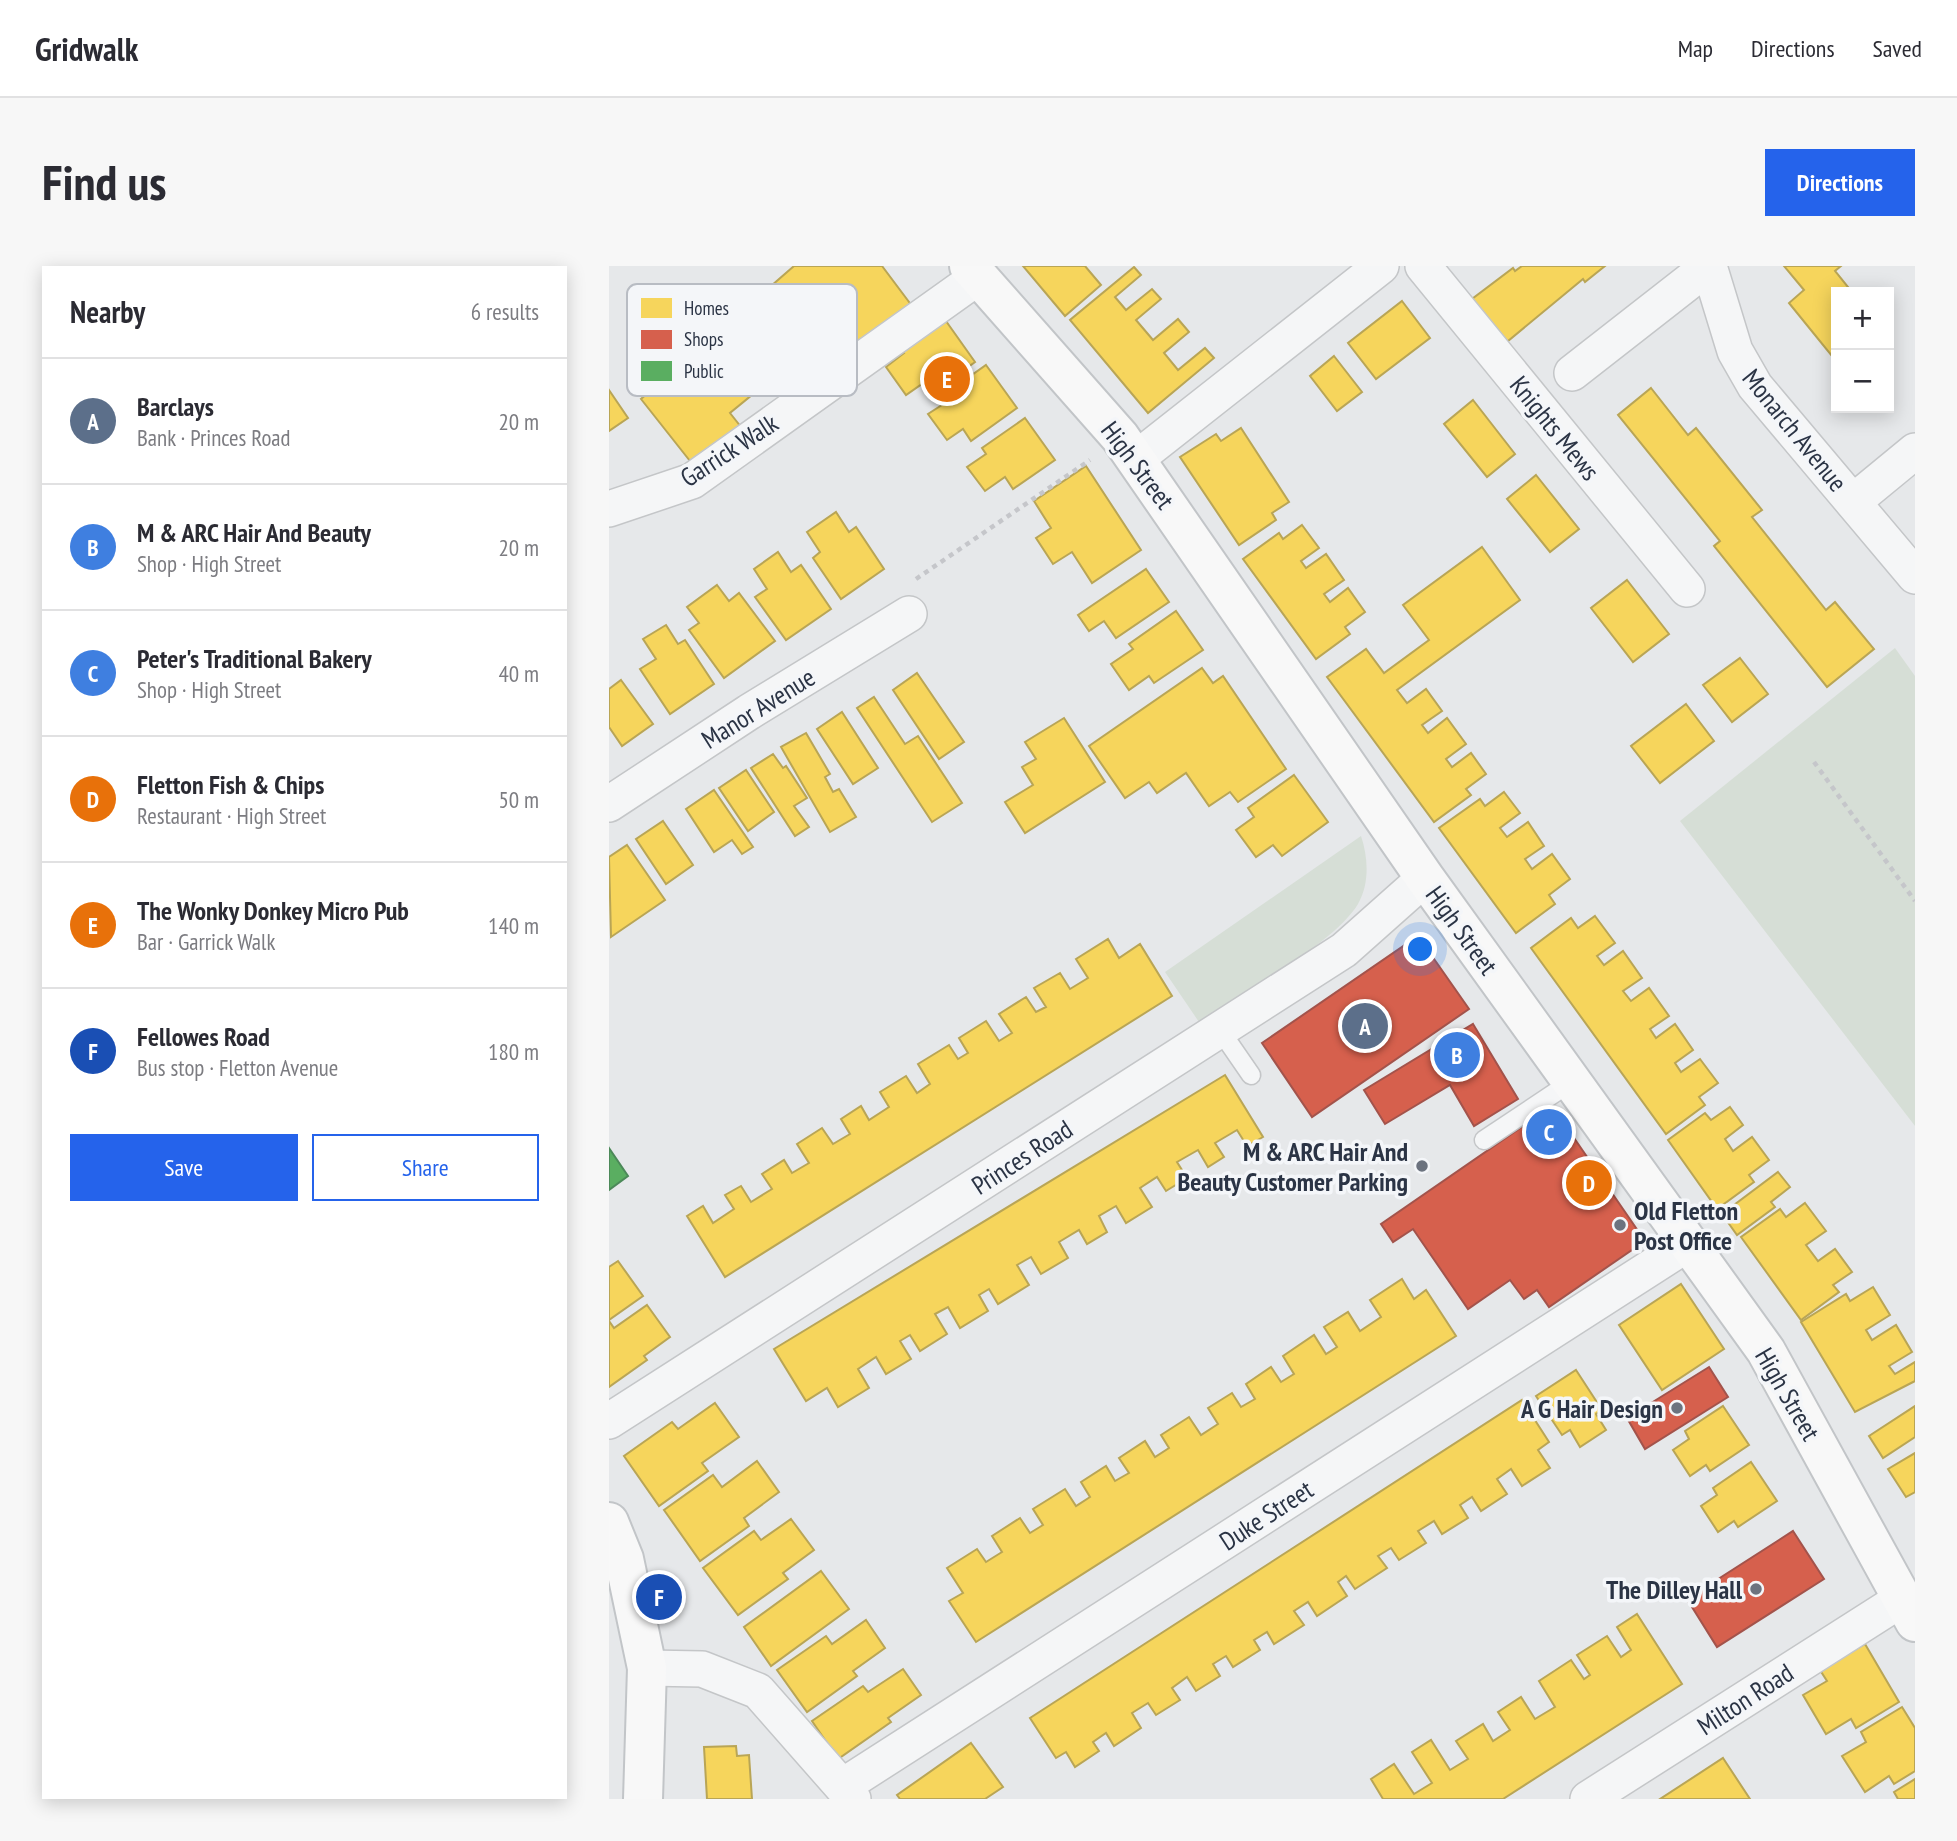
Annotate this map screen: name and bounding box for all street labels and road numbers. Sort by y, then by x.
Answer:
street label: Monarch Avenue [1736,362,1854,498]
street label: Knights Mews [1503,369,1607,487]
street label: Garrick Walk [674,406,784,494]
street label: High Street [1094,415,1182,515]
street label: Manor Avenue [695,660,821,756]
street label: High Street [1419,879,1505,981]
street label: Princes Road [965,1112,1079,1202]
street label: High Street [1748,1342,1828,1446]
street label: Duke Street [1213,1473,1319,1557]
street label: Milton Road [1691,1656,1799,1742]

